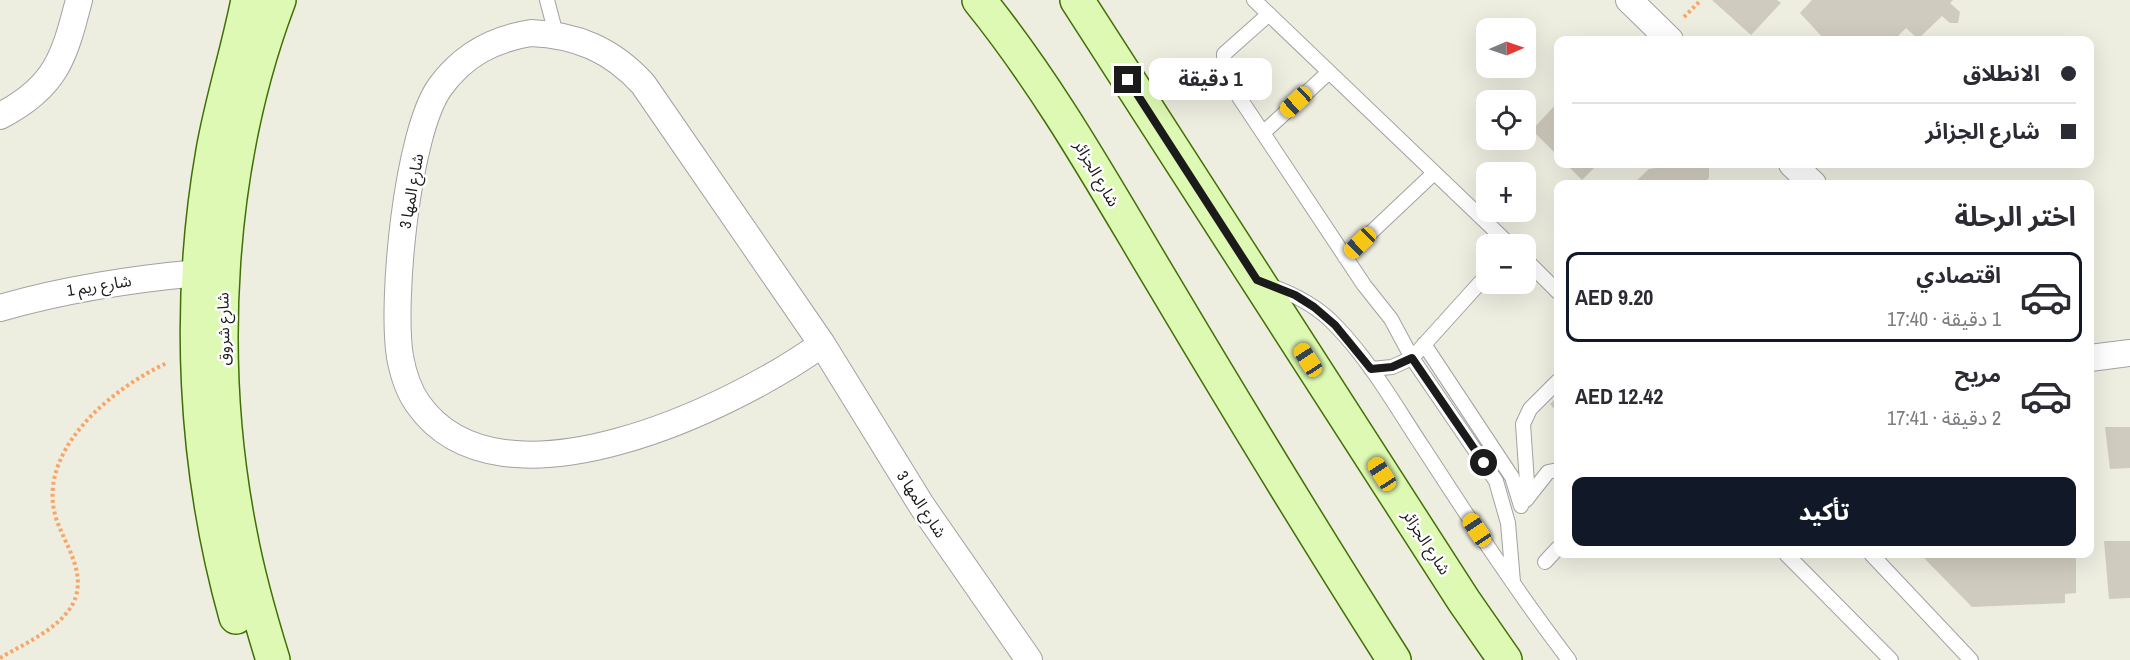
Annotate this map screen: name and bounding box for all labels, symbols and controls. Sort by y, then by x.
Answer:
north arrow [1476,18,1536,78]
map controls [1476,18,1536,294]
text: الانطلاق [1963,58,2040,88]
callout: 1 دقيقة [1149,59,1272,101]
text: 1 دقيقة [1178,65,1243,92]
route end [1114,66,1141,93]
car [1277,83,1315,121]
button: locate [1476,90,1536,150]
text: شارع الجزائر [1925,116,2040,146]
street label: شارع الجزائر [1067,135,1125,211]
street label: شارع المها 3 [394,152,430,231]
button: + [1476,162,1536,222]
text: اختر الرحلة [1955,198,2076,234]
car [1341,224,1379,262]
button: − [1476,234,1536,294]
text: اقتصادي [1916,260,2001,290]
street label: شارع ريم 1 [65,269,133,303]
icon: car [2019,270,2073,324]
text: AED 9.20 [1575,282,1653,312]
street label: شارع شروق [211,292,237,366]
text: 1 دقيقة · 17:40 [1887,305,2001,332]
car [1291,340,1325,380]
text: مريح [1955,359,2001,389]
icon: car [2019,369,2073,423]
text: AED 12.42 [1575,381,1663,411]
text: 2 دقيقة · 17:41 [1887,404,2001,431]
route start [1470,449,1497,476]
car [1365,454,1399,494]
street label: شارع المها 3 [890,466,952,543]
button: تأكيد [1572,477,2076,546]
street label: شارع الجزائر [1396,504,1456,580]
car [1459,510,1495,550]

